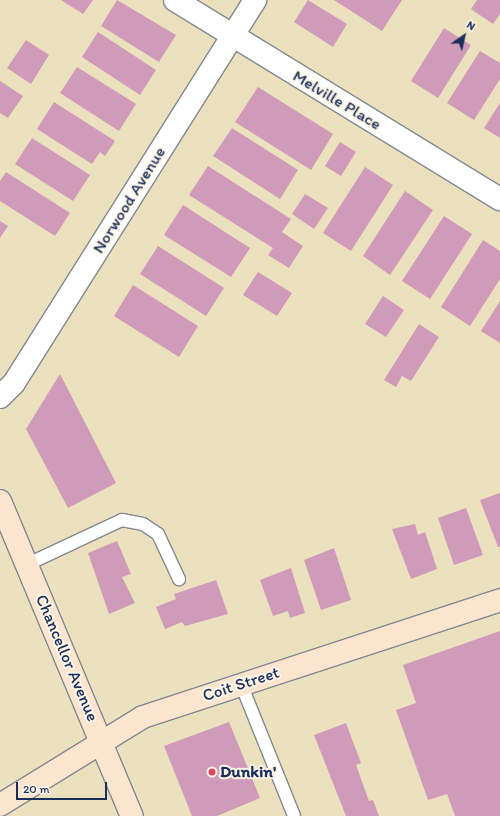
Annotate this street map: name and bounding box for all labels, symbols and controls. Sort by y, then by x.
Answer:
north arrow [444,16,484,56]
text: N [464,18,478,33]
street label: Melville Place [289,66,385,134]
street label: Norwood Avenue [88,143,170,257]
street label: Chancellor Avenue [31,591,103,725]
street label: Coit Street [200,662,282,706]
place label: Dunkin' [220,762,276,782]
marker: Dunkin' [207,767,217,777]
scale bar [18,774,109,800]
text: 20 m [23,782,50,796]

